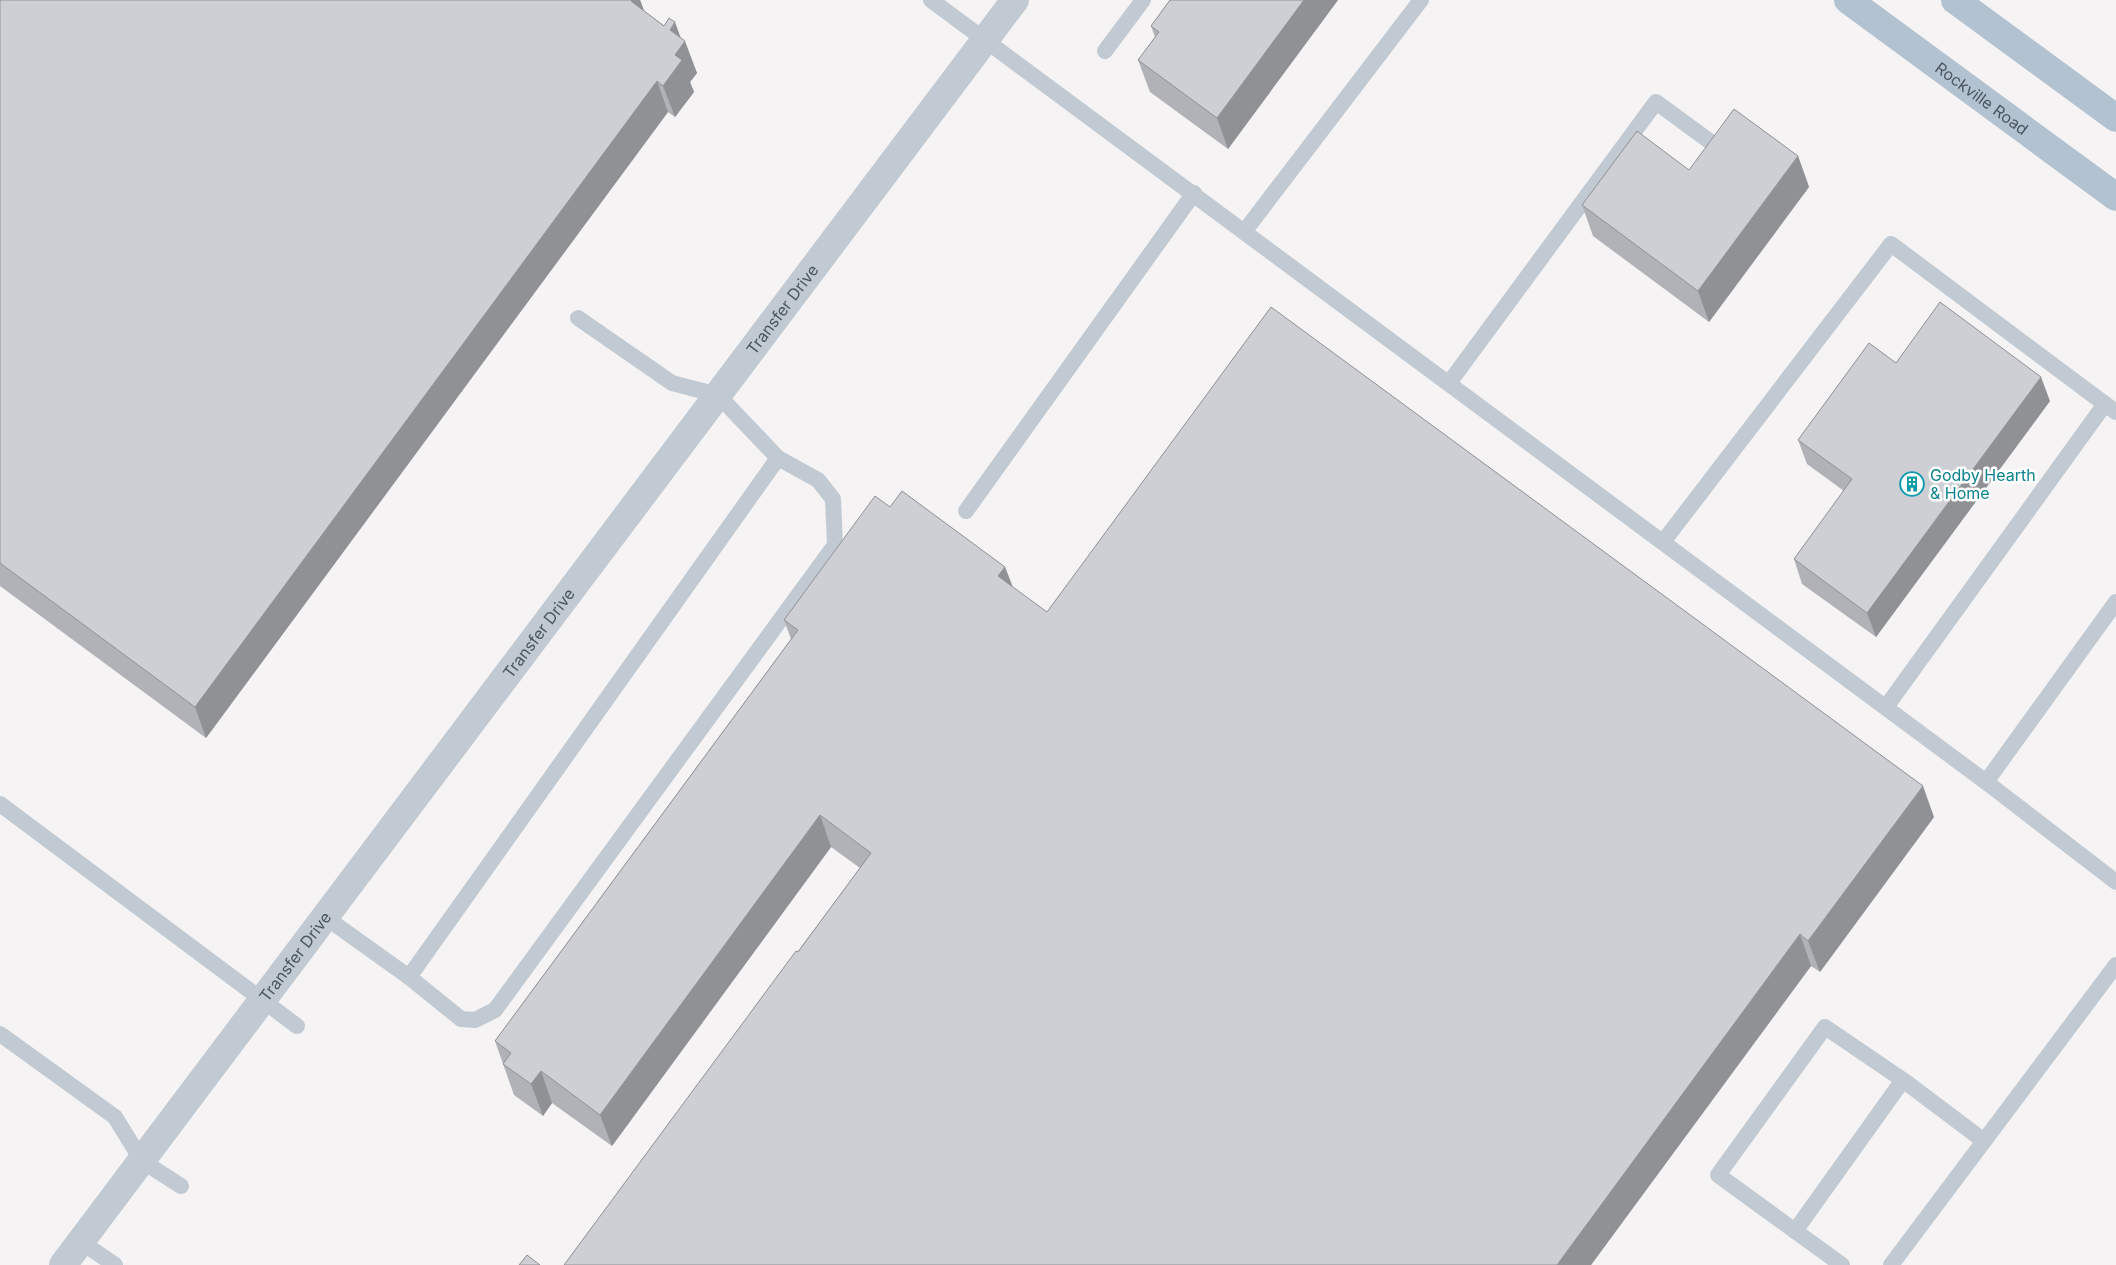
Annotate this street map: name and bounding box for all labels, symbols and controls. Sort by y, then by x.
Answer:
street label: Rockville Road [1931,58,2032,139]
street label: Transfer Drive [742,260,822,358]
place label: Godby Hearth & Home [1930,465,2036,503]
building icon: Godby Hearth & Home [1899,471,1925,497]
street label: Transfer Drive [498,584,579,682]
street label: Transfer Drive [255,908,335,1005]

